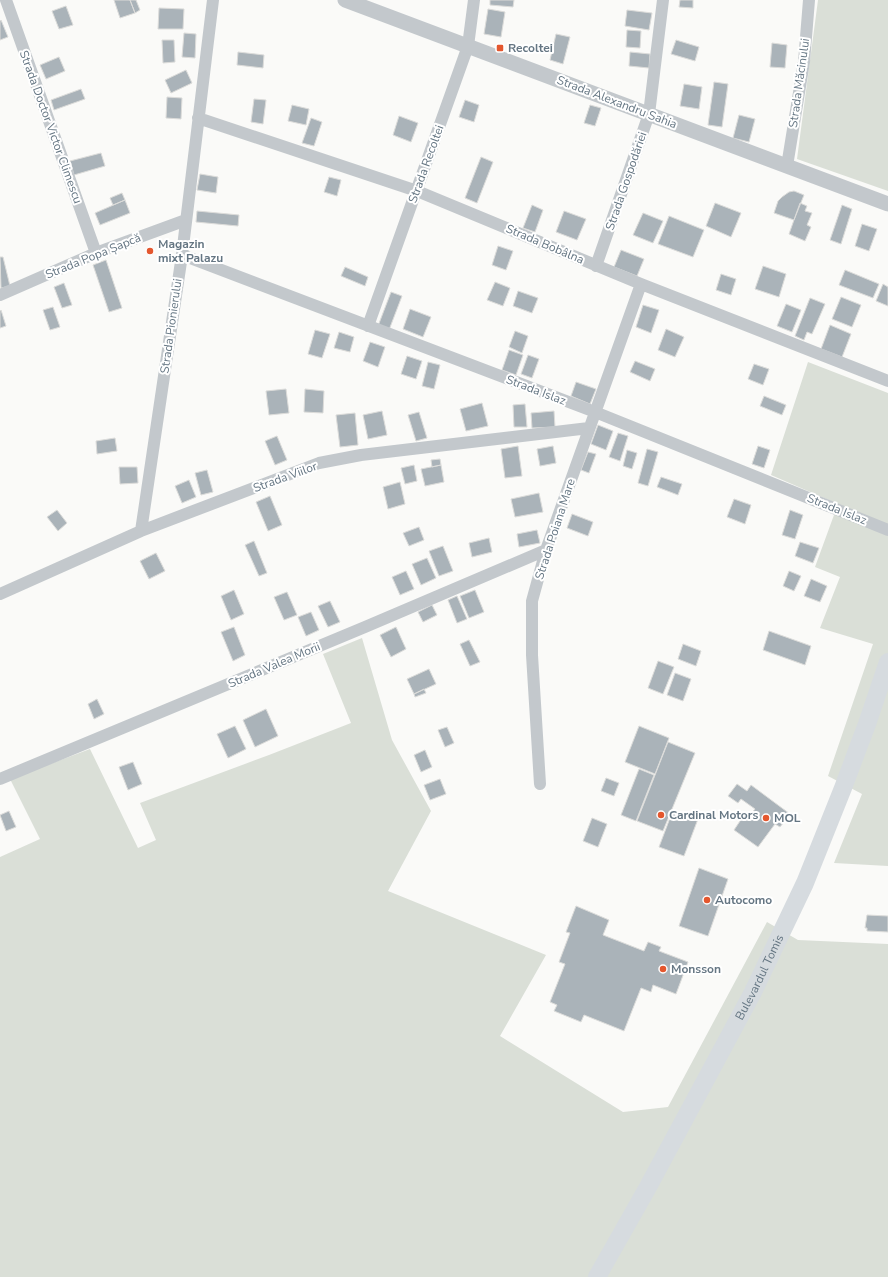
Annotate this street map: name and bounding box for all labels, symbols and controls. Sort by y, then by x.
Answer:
street label: Strada Măcinului [785,37,813,129]
place label: Recoltei [508,40,553,56]
marker: Recoltei [495,43,505,53]
street label: Strada Doctor Victor Climescu [16,48,86,206]
street label: Strada Alexandru Sahia [555,72,679,132]
street label: Strada Recoltei [405,123,447,205]
street label: Strada Gospodăriei [602,130,650,232]
street label: Strada Bobâlna [503,220,587,268]
street label: Strada Popa Șapcă [43,230,143,282]
place label: Magazin mixt Palazu [158,236,223,266]
marker: Magazin mixt Palazu [145,246,155,256]
street label: Strada Pionierului [156,277,186,375]
street label: Strada Islaz [504,371,569,409]
street label: Strada Viilor [251,458,320,496]
street label: Strada Poiana Mare [531,476,579,582]
street label: Strada Islaz [805,490,870,528]
street label: Strada Valea Morii [225,638,323,692]
place label: Cardinal Motors [669,807,758,823]
marker: Cardinal Motors [656,810,666,820]
place label: MOL [774,810,801,826]
marker: MOL [761,813,771,823]
place label: Autocomo [715,892,772,908]
marker: Autocomo [702,895,712,905]
street label: Bulevardul Tomis [731,932,787,1023]
place label: Monsson [671,961,721,977]
marker: Monsson [658,964,668,974]

